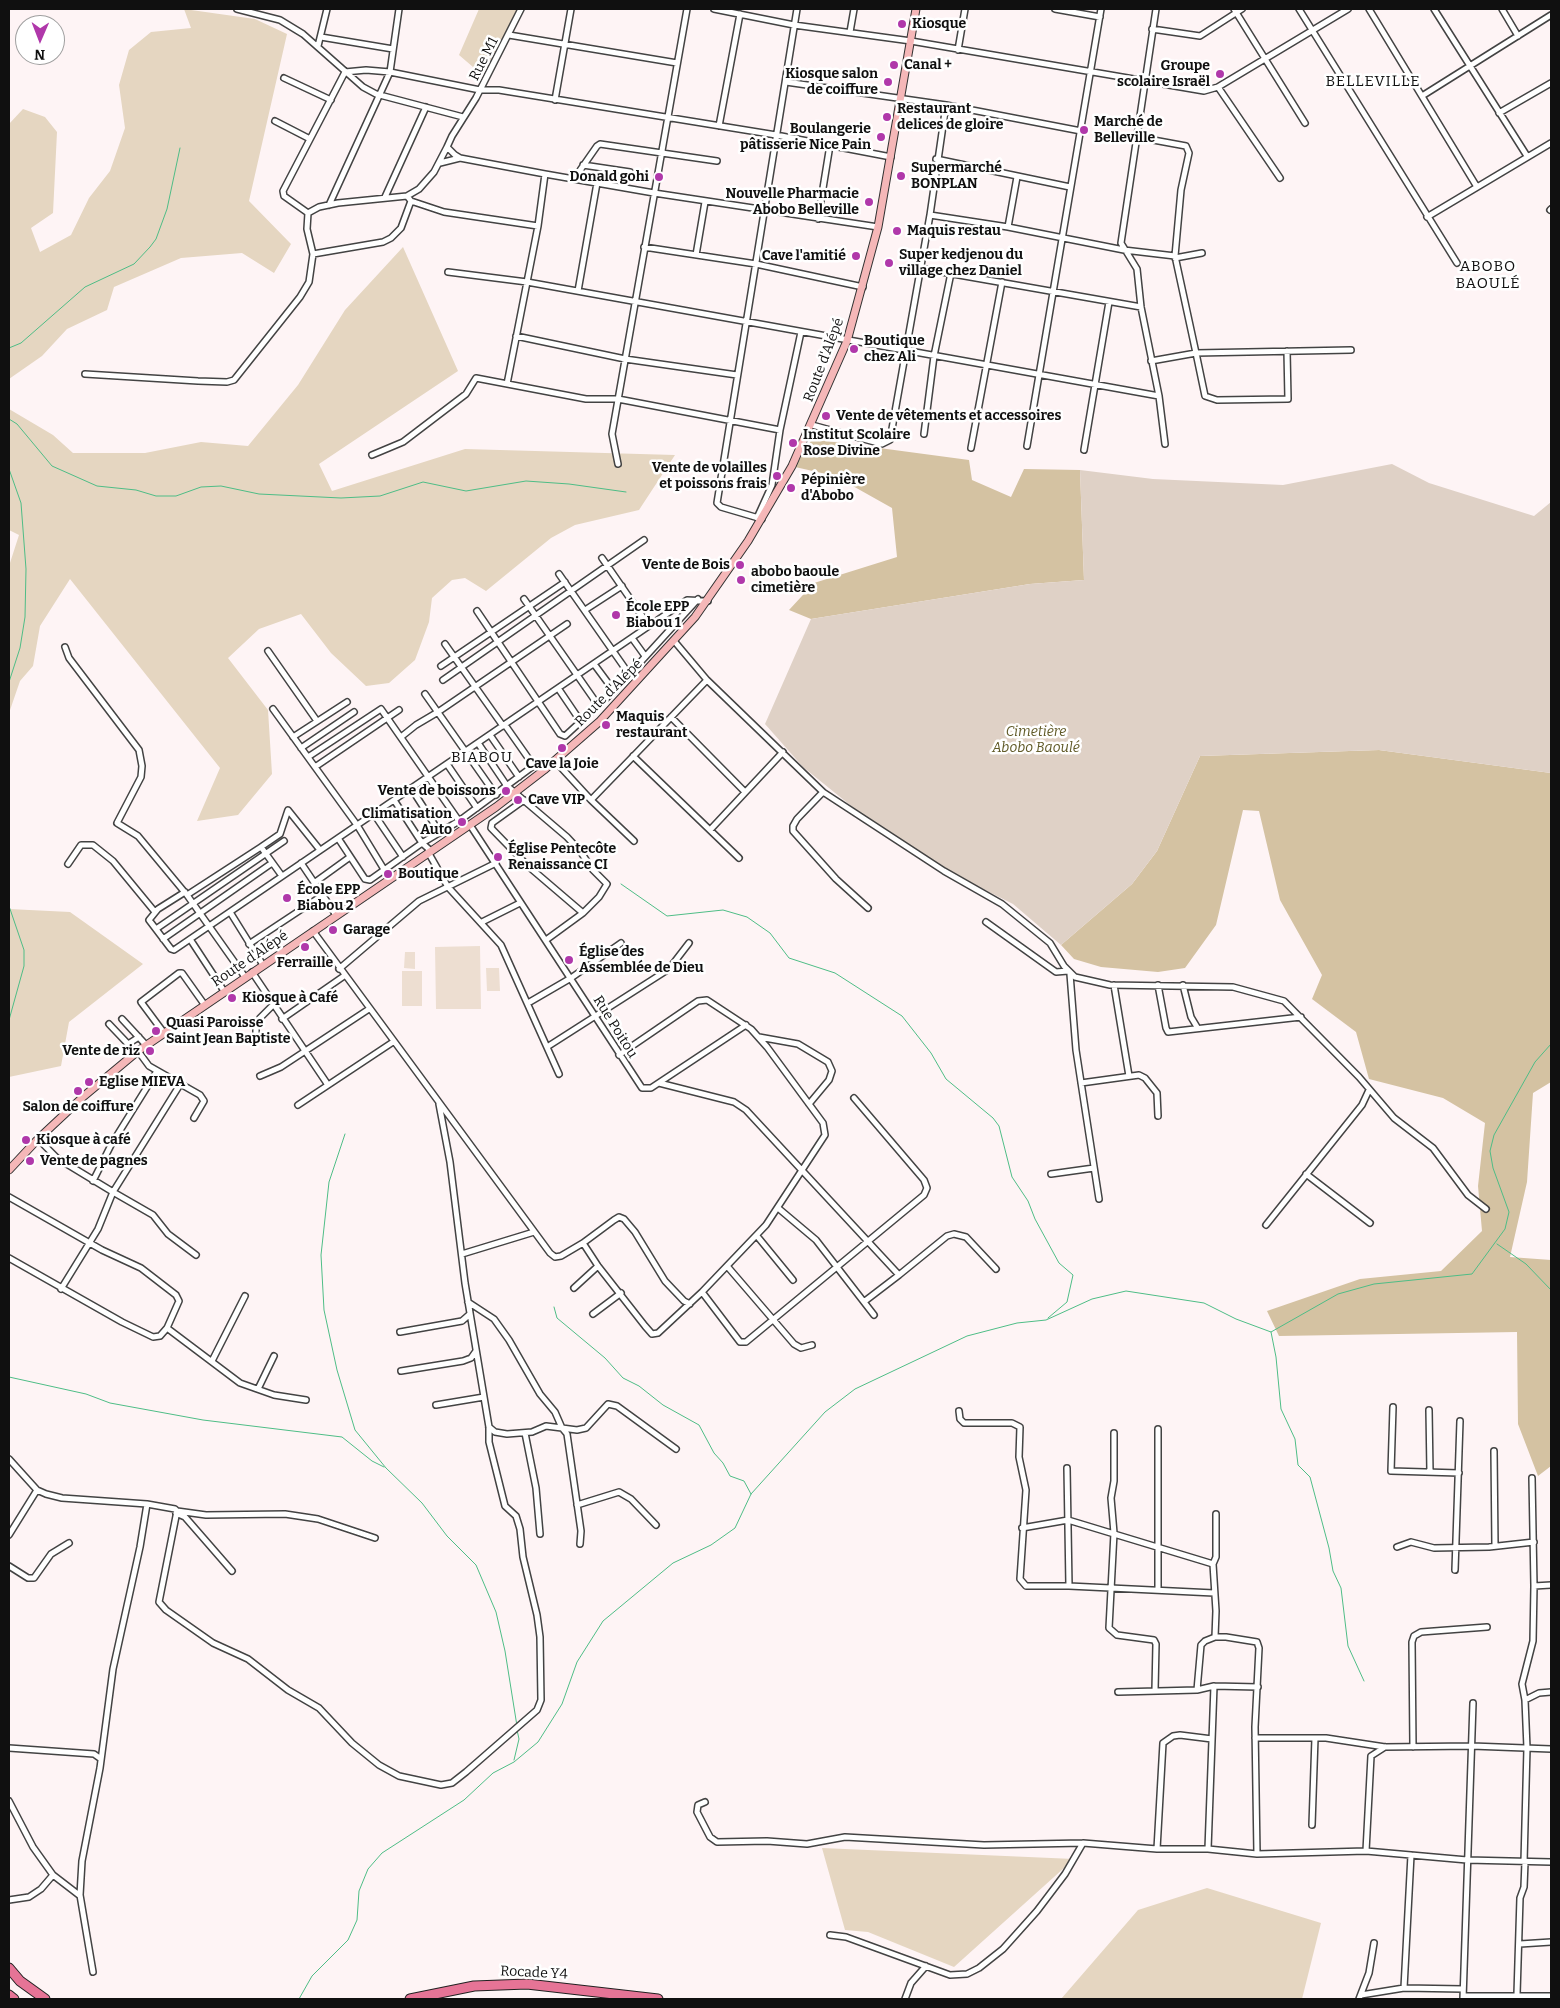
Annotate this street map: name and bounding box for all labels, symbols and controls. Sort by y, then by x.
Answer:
north arrow [15,15,65,65]
place label: Kiosque [912,16,966,32]
marker: Kiosque [896,18,908,30]
street label: Rue M1 [466,35,502,83]
text: N [34,46,45,63]
place label: Canal + [904,57,952,73]
place label: Groupe scolaire Israël [1117,58,1210,90]
marker: Canal + [888,59,900,71]
place label: Kiosque salon de coiffure [785,66,878,98]
marker: Groupe scolaire Israël [1214,68,1226,80]
district label: BELLEVILLE [1324,73,1422,91]
marker: Kiosque salon de coiffure [882,76,894,88]
place label: Restaurant delices de gloire [897,101,1004,134]
marker: Restaurant delices de gloire [881,111,893,123]
place label: Marché de Belleville [1094,114,1163,146]
place label: Boulangerie pâtisserie Nice Pain [740,121,871,154]
marker: Marché de Belleville [1078,124,1090,136]
marker: Boulangerie pâtisserie Nice Pain [875,131,887,143]
place label: Supermarché BONPLAN [911,160,1002,192]
place label: Donald gohi [570,169,649,185]
marker: Supermarché BONPLAN [895,170,907,182]
marker: Donald gohi [653,171,665,183]
place label: Nouvelle Pharmacie Abobo Belleville [726,186,859,218]
marker: Nouvelle Pharmacie Abobo Belleville [863,196,875,208]
place label: Maquis restau [907,223,1001,239]
marker: Maquis restau [891,225,903,237]
place label: Super kedjenou du village chez Daniel [899,247,1023,280]
place label: Cave l'amitié [762,248,846,264]
marker: Cave l'amitié [850,250,862,262]
marker: Super kedjenou du village chez Daniel [883,257,895,269]
district label: ABOBO BAOULÉ [1455,258,1521,293]
street label: Route d'Alépé [800,316,848,404]
place label: Boutique chez Ali [864,333,925,366]
marker: Boutique chez Ali [848,343,860,355]
place label: Vente de vêtements et accessoires [836,408,1061,424]
marker: Vente de vêtements et accessoires [820,410,832,422]
place label: Institut Scolaire Rose Divine [803,427,910,460]
marker: Institut Scolaire Rose Divine [787,437,799,449]
place label: Vente de volailles et poissons frais [652,460,767,492]
marker: Vente de volailles et poissons frais [771,470,783,482]
place label: Pépinière d'Abobo [801,472,865,504]
marker: Pépinière d'Abobo [785,482,797,494]
place label: Vente de Bois [642,557,730,573]
marker: Vente de Bois [734,559,746,571]
place label: abobo baoule cimetière [751,564,839,596]
marker: abobo baoule cimetière [735,574,747,586]
place label: École EPP Biabou 1 [626,599,689,632]
marker: École EPP Biabou 1 [610,609,622,621]
street label: Route d'Alépé [572,656,646,730]
place label: Maquis restaurant [616,709,688,742]
marker: Maquis restaurant [600,719,612,731]
park label: Cimetière Abobo Baoulé [992,724,1080,756]
marker: Cave la Joie [556,742,568,754]
district label: BIABOU [450,749,514,767]
place label: Cave la Joie [525,756,599,772]
place label: Vente de boissons [378,783,496,799]
marker: Vente de boissons [500,785,512,797]
place label: Cave VIP [528,792,585,808]
marker: Cave VIP [512,794,524,806]
place label: Climatisation Auto [362,806,452,839]
marker: Climatisation Auto [456,816,468,828]
place label: Église Pentecôte Renaissance CI [508,841,616,874]
marker: Église Pentecôte Renaissance CI [492,851,504,863]
place label: Boutique [398,866,459,882]
marker: Boutique [382,868,394,880]
place label: École EPP Biabou 2 [297,882,360,914]
marker: École EPP Biabou 2 [281,892,293,904]
place label: Garage [343,922,390,938]
marker: Garage [327,924,339,936]
street label: Route d'Alépé [209,927,291,991]
marker: Ferraille [299,941,311,953]
place label: Église des Assemblée de Dieu [579,944,704,976]
marker: Église des Assemblée de Dieu [563,954,575,966]
place label: Ferraille [277,955,333,971]
place label: Kiosque à Café [242,990,338,1006]
marker: Kiosque à Café [226,992,238,1004]
street label: Rue Poitou [589,993,641,1061]
place label: Quasi Paroisse Saint Jean Baptiste [166,1015,290,1048]
marker: Quasi Paroisse Saint Jean Baptiste [150,1025,162,1037]
place label: Vente de riz [62,1043,140,1059]
marker: Vente de riz [144,1045,156,1057]
place label: Eglise MIEVA [99,1074,185,1090]
marker: Eglise MIEVA [83,1076,95,1088]
marker: Salon de coiffure [72,1085,84,1097]
place label: Salon de coiffure [22,1099,134,1115]
place label: Kiosque à café [36,1132,131,1148]
marker: Kiosque à café [20,1134,32,1146]
place label: Vente de pagnes [40,1153,148,1169]
marker: Vente de pagnes [24,1155,36,1167]
street label: Rocade Y4 [500,1963,568,1983]

